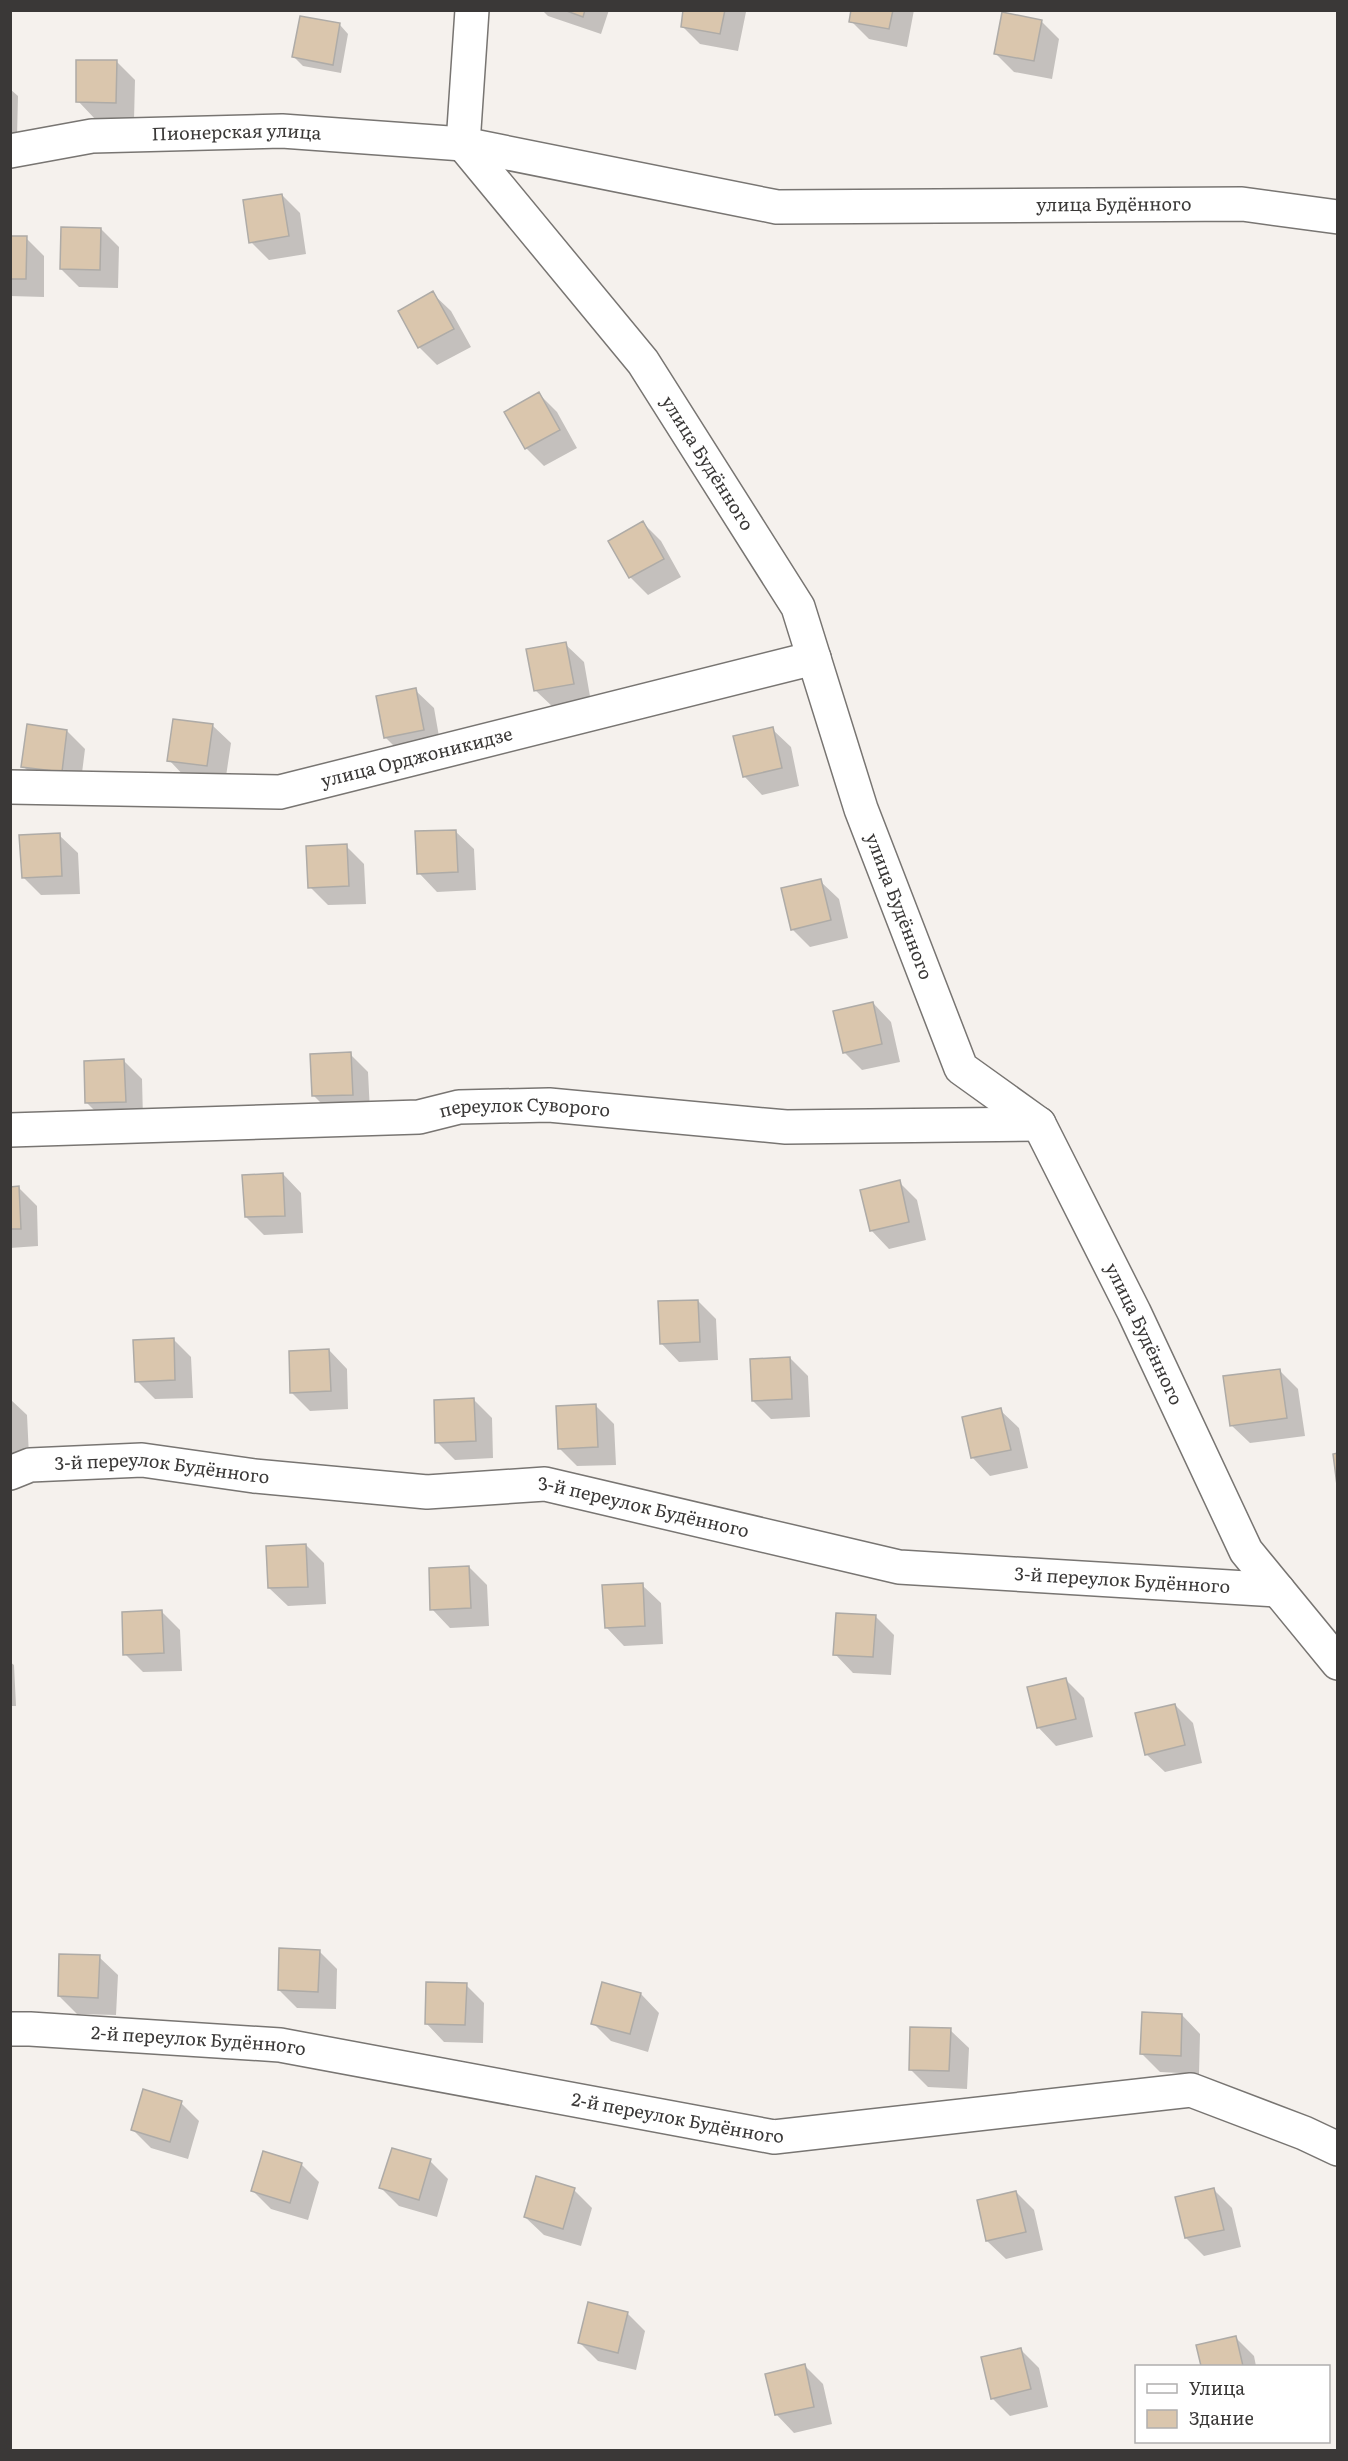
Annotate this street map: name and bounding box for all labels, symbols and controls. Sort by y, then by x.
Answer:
street label: Пионерская улица [151,116,323,146]
street label: улица Будённого [1036,189,1191,217]
street label: улица Будённого [656,390,761,535]
street label: улица Орджоникидзе [318,719,515,793]
street label: улица Будённого [859,829,941,983]
street label: переулок Суворого [436,1090,611,1124]
street label: улица Будённого [1099,1258,1191,1409]
street label: 3-й переулок Будённого [54,1445,271,1489]
street label: 3-й переулок Будённого [537,1469,752,1543]
street label: 3-й переулок Будённого [1014,1559,1231,1599]
street label: 2-й переулок Будённого [90,2018,309,2062]
street label: 2-й переулок Будённого [570,2085,785,2149]
legend [1135,2365,1330,2443]
text: Улица [1189,2374,1245,2401]
text: Здание [1189,2404,1254,2431]

